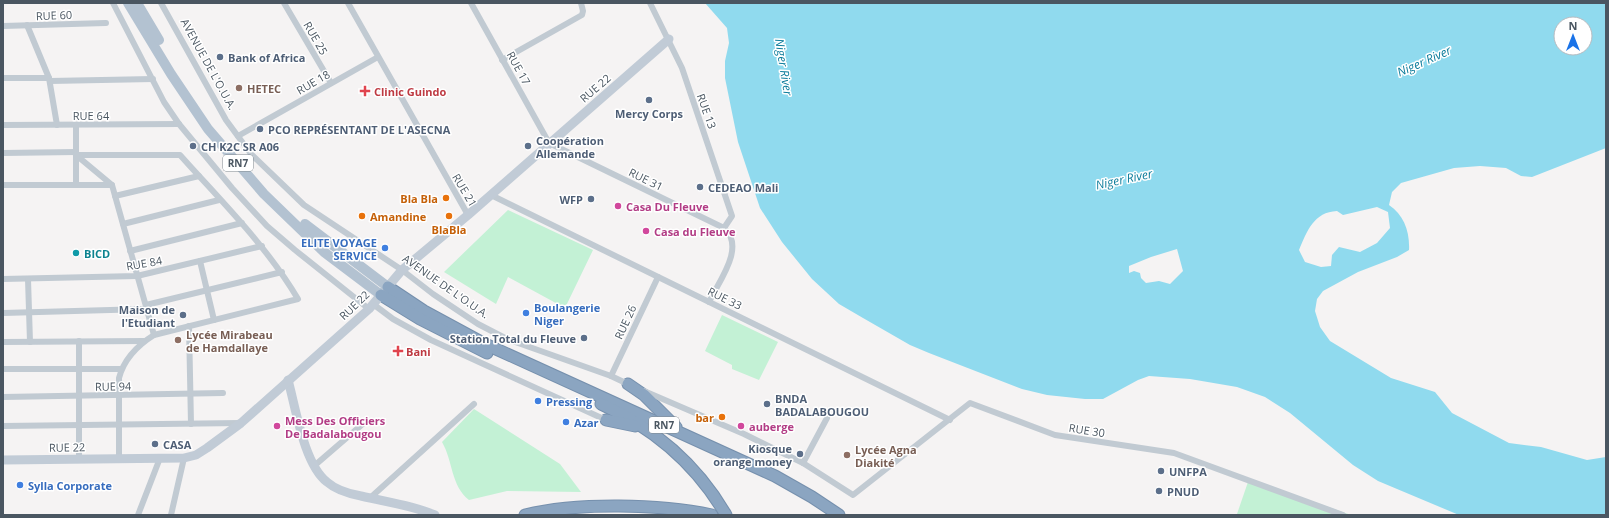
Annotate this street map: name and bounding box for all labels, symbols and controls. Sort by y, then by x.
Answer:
street label: RUE 60 [36,7,72,23]
street label: AVENUE DE L'O.U.A. [178,16,240,112]
north arrow [1553,16,1593,56]
text: N [1569,18,1577,33]
street label: RUE 25 [300,19,332,57]
water label: Niger River [771,37,797,98]
water label: Niger River [1394,41,1455,80]
street label: RUE 17 [504,48,534,88]
place label: Bank of Africa [228,50,305,65]
marker: Bank of Africa [215,52,225,62]
street label: RUE 18 [294,66,332,98]
street label: RUE 22 [576,70,614,106]
place label: HETEC [247,81,281,96]
marker: HETEC [234,83,244,93]
place label: Clinic Guindo [374,84,447,99]
marker: Clinic Guindo [359,85,371,97]
street label: RUE 13 [694,91,720,131]
marker: Mercy Corps [644,95,654,105]
place label: Mercy Corps [615,106,683,121]
street label: RUE 64 [73,108,110,123]
place label: PCO REPRÉSENTANT DE L'ASECNA [268,122,451,137]
marker: PCO REPRÉSENTANT DE L'ASECNA [255,124,265,134]
place label: Coopération Allemande [536,133,604,161]
place label: CH K2C SR A06 [201,139,279,154]
marker: CH K2C SR A06 [188,141,198,151]
marker: Coopération Allemande [523,141,533,151]
road number: RN7 [223,155,253,171]
street label: RUE 31 [626,164,666,194]
water label: Niger River [1094,164,1155,193]
street label: RUE 21 [449,171,481,209]
place label: CEDEAO Mali [708,180,778,195]
marker: CEDEAO Mali [695,182,705,192]
place label: Bla Bla [400,191,438,206]
place label: WFP [559,192,583,207]
marker: Bla Bla [441,193,451,203]
marker: WFP [586,194,596,204]
place label: Casa Du Fleuve [626,199,709,214]
marker: Casa Du Fleuve [613,201,623,211]
place label: Amandine [370,209,427,224]
marker: Amandine [357,211,367,221]
marker: BlaBla [444,211,454,221]
place label: BlaBla [432,222,466,237]
place label: Casa du Fleuve [654,224,736,239]
marker: Casa du Fleuve [641,226,651,236]
place label: ELITE VOYAGE SERVICE [301,235,377,263]
marker: ELITE VOYAGE SERVICE [380,243,390,253]
place label: BICD [84,246,110,261]
marker: BICD [71,248,81,258]
street label: AVENUE DE L'O.U.A. [400,251,492,322]
street label: RUE 84 [125,252,164,274]
street label: RUE 33 [705,283,745,313]
street label: RUE 22 [336,287,372,323]
place label: Boulangerie Niger [534,300,601,328]
place label: Maison de l'Etudiant [119,302,175,330]
street label: RUE 26 [611,302,639,342]
marker: Boulangerie Niger [521,308,531,318]
marker: Maison de l'Etudiant [178,310,188,320]
place label: Lycée Mirabeau de Hamdallaye [186,327,273,355]
place label: Station Total du Fleuve [450,331,576,346]
marker: Station Total du Fleuve [579,333,589,343]
marker: Lycée Mirabeau de Hamdallaye [173,335,183,345]
place label: Bani [406,344,431,359]
marker: Bani [393,346,403,356]
street label: RUE 94 [95,378,132,394]
place label: BNDA BADALABOUGOU [775,391,869,419]
place label: Pressing [546,394,593,409]
marker: Pressing [533,396,543,406]
marker: BNDA BADALABOUGOU [762,399,772,409]
place label: bar [695,410,714,425]
marker: bar [717,412,727,422]
place label: Mess Des Officiers De Badalabougou [285,413,386,441]
place label: Azar [574,415,599,430]
marker: Azar [561,417,571,427]
road number: RN7 [649,417,679,433]
place label: auberge [749,419,795,434]
street label: RUE 30 [1068,420,1106,440]
marker: Mess Des Officiers De Badalabougou [272,421,282,431]
marker: auberge [736,421,746,431]
place label: CASA [163,437,192,452]
street label: RUE 22 [49,439,85,455]
marker: CASA [150,439,160,449]
place label: Kiosque orange money [713,441,793,469]
place label: Lycée Agna Diakité [855,442,917,470]
marker: Kiosque orange money [795,449,805,459]
marker: Lycée Agna Diakité [842,450,852,460]
place label: UNFPA [1169,464,1207,479]
marker: UNFPA [1156,466,1166,476]
place label: Sylla Corporate [28,478,113,493]
marker: Sylla Corporate [15,480,25,490]
place label: PNUD [1167,484,1199,499]
marker: PNUD [1154,486,1164,496]

